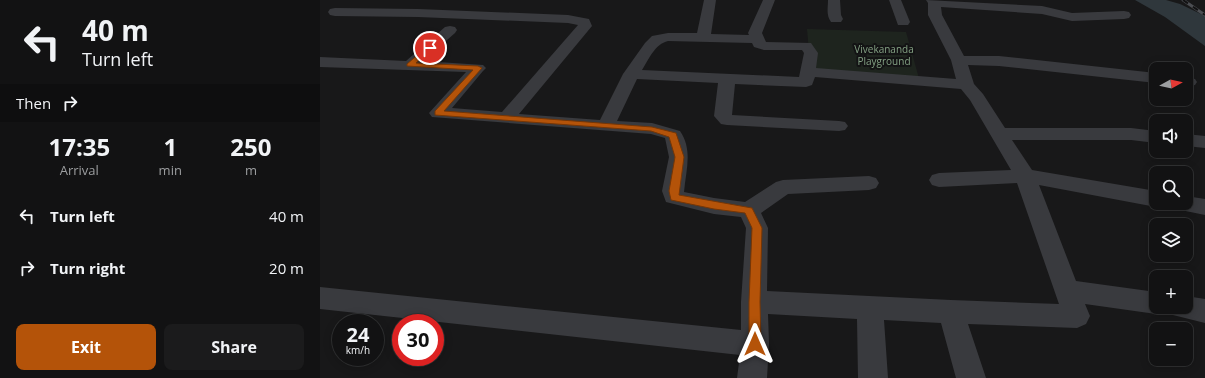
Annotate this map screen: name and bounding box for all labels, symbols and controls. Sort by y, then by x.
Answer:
text: 40 m [82,11,149,49]
icon: left [16,16,68,68]
pin [413,31,447,65]
icon: arrive [419,37,441,59]
park label: Vivekananda Playground [854,42,914,68]
text: Turn left [82,47,153,71]
north arrow [1149,62,1193,106]
map controls [1149,62,1193,366]
icon: right [59,92,81,114]
text: Then [16,93,51,113]
button: sound [1149,114,1193,158]
text: 17:35 [48,130,110,163]
text: 1 [163,130,177,163]
text: 250 [230,130,272,163]
text: Arrival [60,161,99,179]
text: min [159,161,182,179]
text: m [245,161,257,179]
button: search [1149,166,1193,210]
icon: left [16,205,38,227]
text: Turn left [50,206,115,226]
text: 40 m [269,206,304,226]
button: layers [1149,218,1193,262]
icon: right [16,257,38,279]
text: Turn right [50,258,125,278]
text: 20 m [269,258,304,278]
button: + [1149,270,1193,314]
speed limit sign: 30 [392,314,444,366]
text: 24 [347,321,369,348]
button: − [1149,322,1193,366]
position arrow [734,323,776,365]
button: Exit [16,324,156,370]
button: Share [164,324,304,370]
text: km/h [346,343,370,357]

